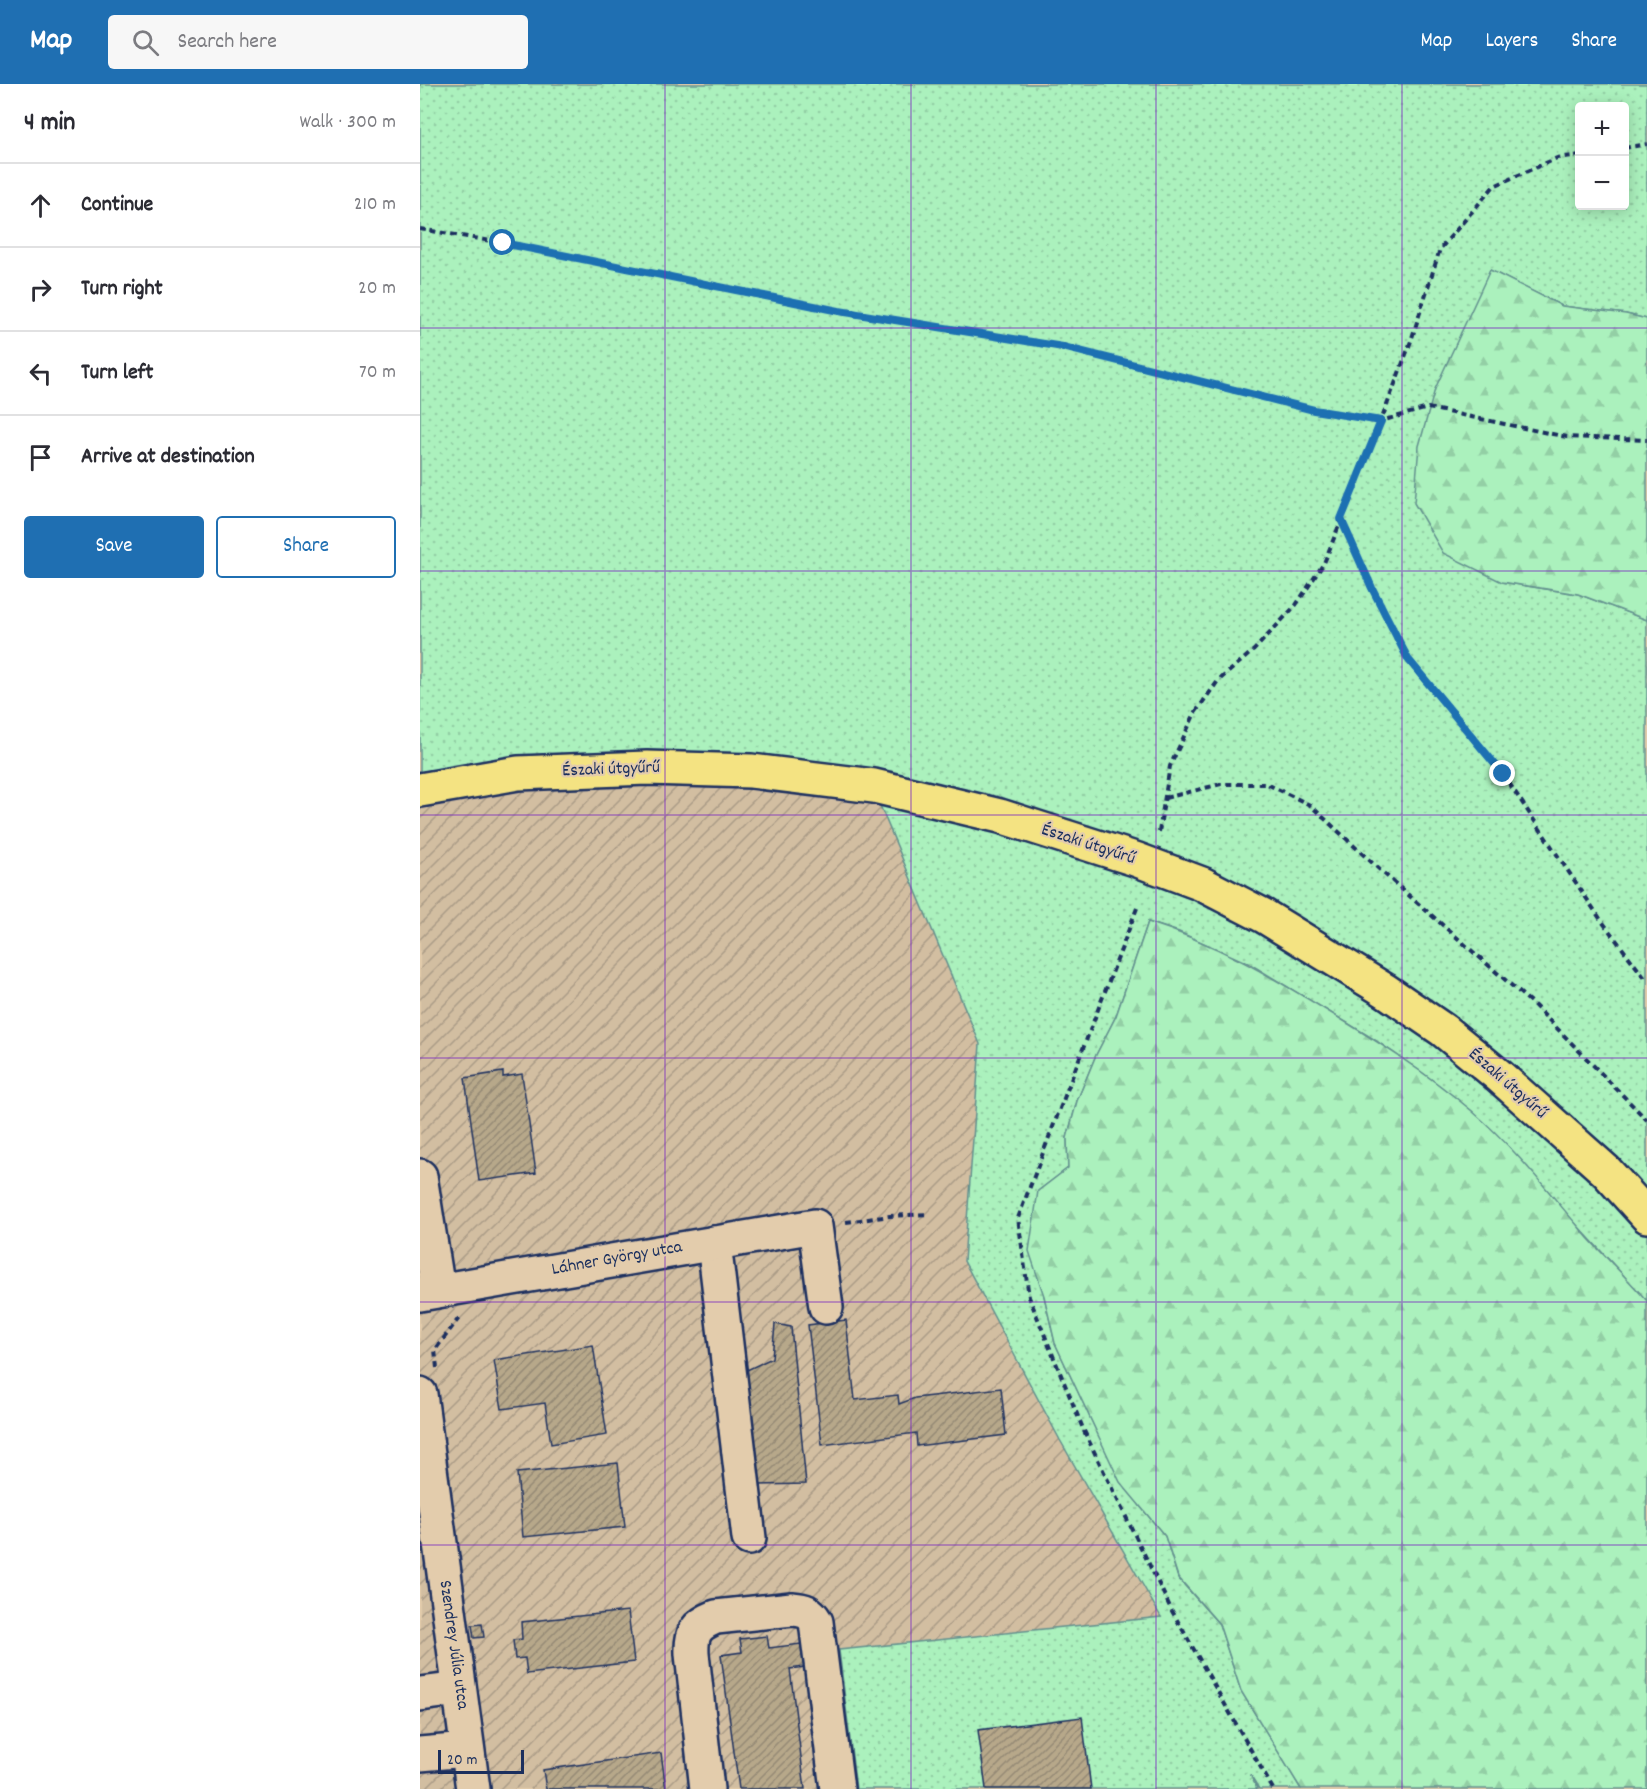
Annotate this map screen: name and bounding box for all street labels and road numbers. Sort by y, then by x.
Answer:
street label: Északi útgyűrű [562,756,660,784]
street label: Északi útgyűrű [1038,818,1138,872]
street label: Északi útgyűrű [1462,1043,1552,1126]
street label: Láhner György utca [550,1235,685,1283]
street label: Szendrey Júlia utca [432,1579,475,1712]

